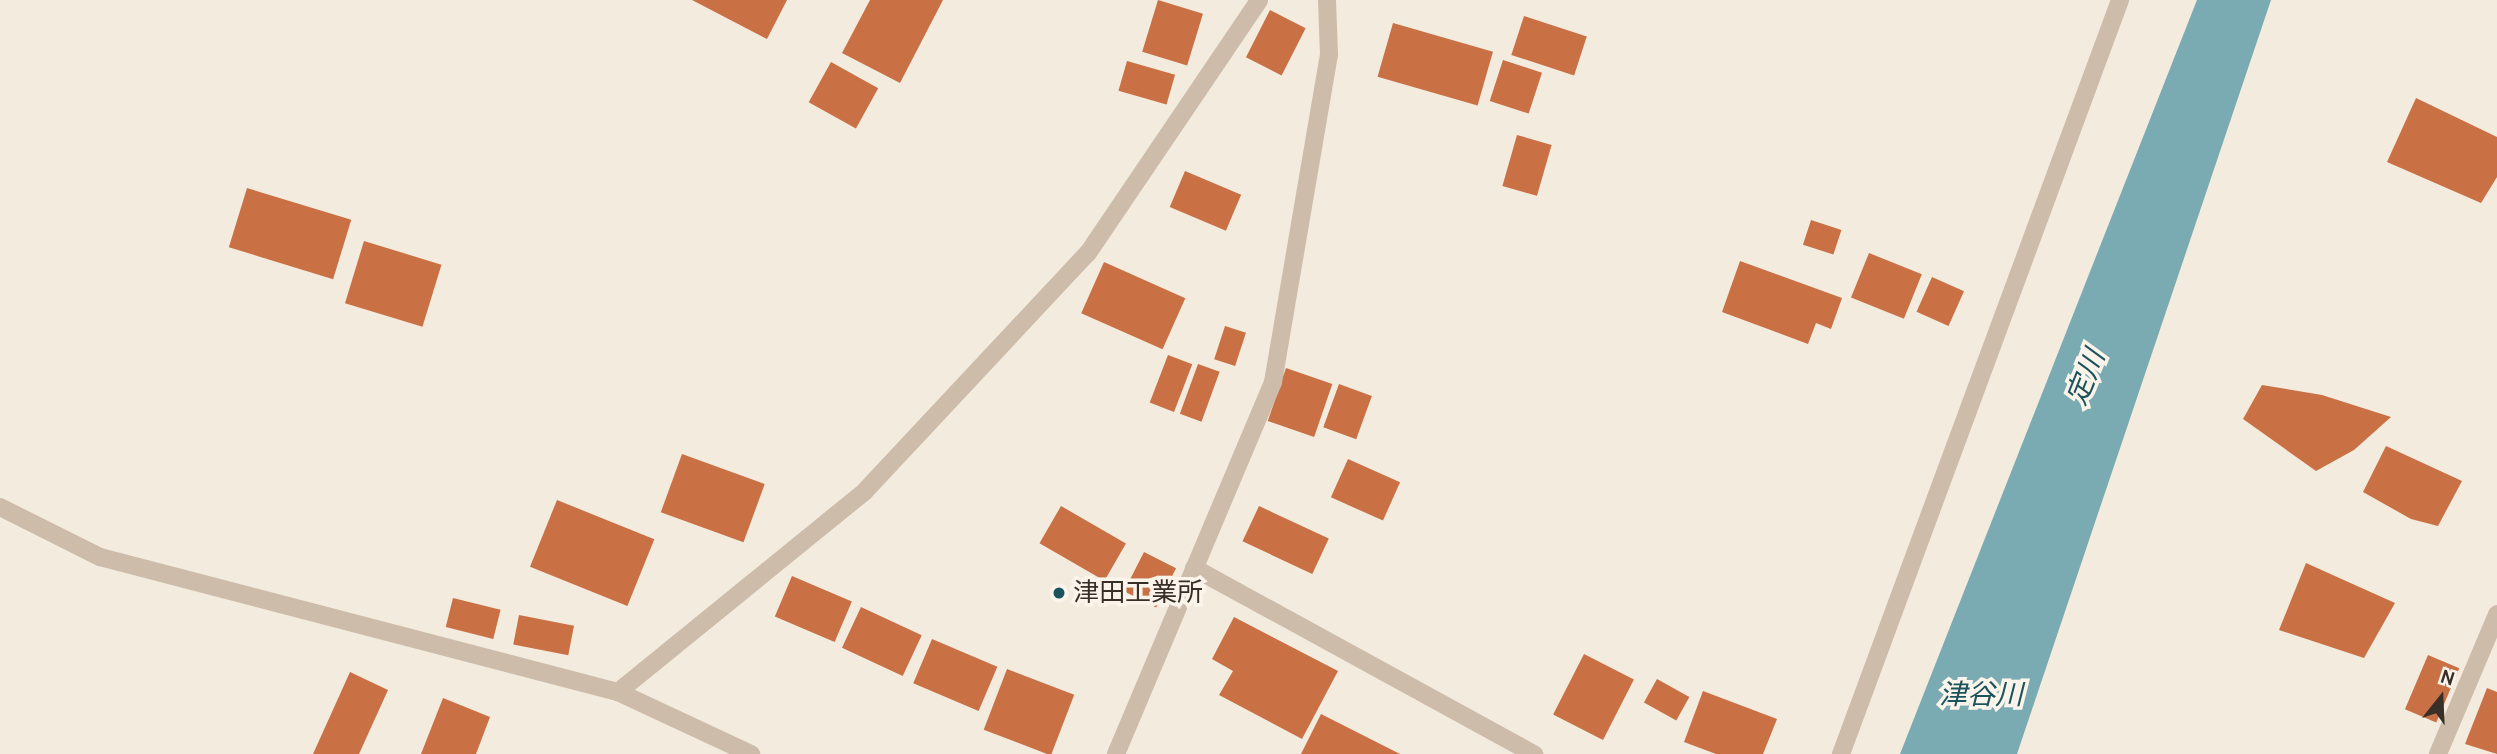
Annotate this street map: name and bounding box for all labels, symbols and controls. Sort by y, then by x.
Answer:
water label: 定川 [2059,345,2111,409]
place label: 津田工業所 [1073,577,1203,609]
marker: 津田工業所 [1051,585,1067,601]
north arrow [2406,663,2476,733]
text: N [2438,665,2458,691]
water label: 津谷川 [1939,677,2023,711]

